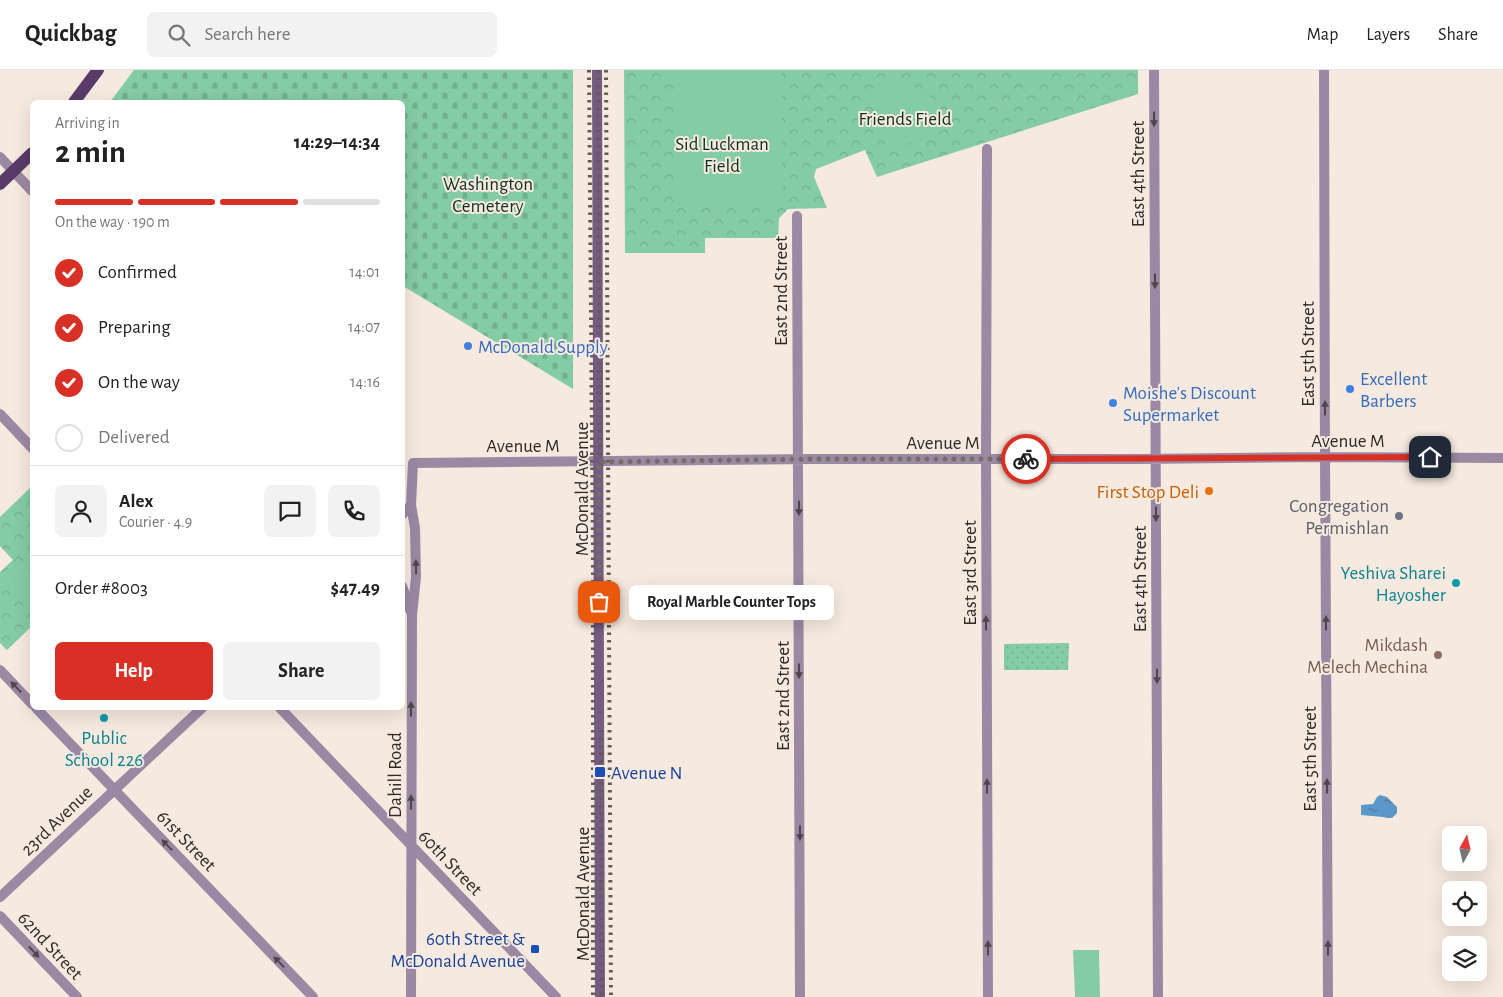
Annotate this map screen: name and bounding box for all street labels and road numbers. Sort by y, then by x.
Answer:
street label: East 4th Street [1129,121,1148,227]
street label: East 2nd Street [772,236,791,346]
street label: East 5th Street [1299,301,1318,407]
street label: McDonald Avenue [573,422,592,556]
street label: Avenue M [1311,432,1385,451]
street label: Avenue M [906,434,980,453]
street label: Avenue M [486,437,560,456]
street label: East 3rd Street [961,520,980,626]
street label: East 4th Street [1131,526,1150,632]
street label: East 2nd Street [774,641,793,751]
street label: East 5th Street [1301,706,1320,812]
street label: Dahill Road [386,732,405,818]
street label: 23rd Avenue [18,783,96,860]
street label: 61st Street [153,807,219,875]
street label: 60th Street [414,827,486,899]
street label: McDonald Avenue [574,827,593,961]
street label: 62nd Street [14,908,86,984]

